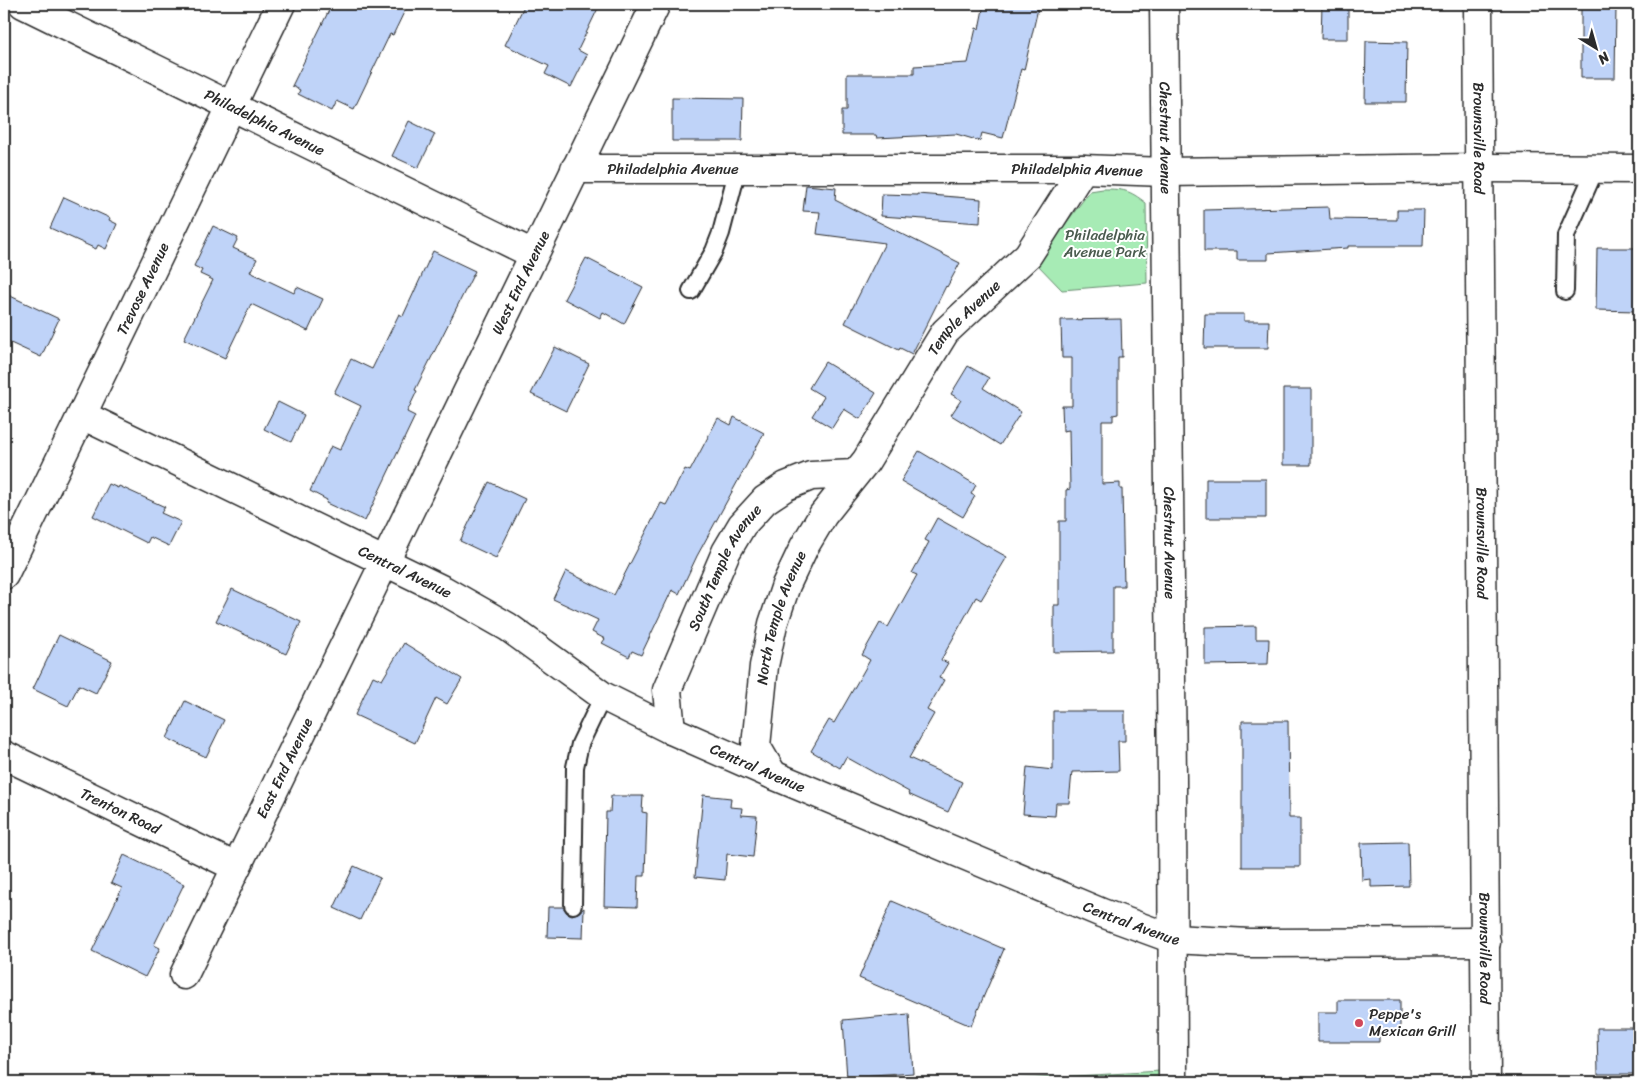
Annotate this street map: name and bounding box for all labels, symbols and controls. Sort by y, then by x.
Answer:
north arrow [1570,22,1620,72]
text: N [1592,44,1616,71]
street label: Philadelphia Avenue [200,82,330,163]
street label: Chestnut Avenue [1152,82,1179,195]
street label: Brownsville Road [1466,82,1492,195]
street label: Philadelphia Avenue [607,156,739,182]
street label: Philadelphia Avenue [1011,156,1144,184]
park label: Philadelphia Avenue Park [1063,222,1147,265]
street label: West End Avenue [484,226,557,339]
street label: Trevose Avenue [109,238,176,340]
street label: Temple Avenue [921,273,1007,361]
street label: Chestnut Avenue [1156,487,1183,600]
street label: Brownsville Road [1469,487,1495,600]
street label: South Temple Avenue [681,498,769,635]
street label: Central Avenue [354,538,457,606]
street label: North Temple Avenue [749,546,813,686]
street label: East End Avenue [249,713,320,823]
street label: Central Avenue [706,736,810,800]
street label: Trenton Road [76,781,166,842]
street label: Brownsville Road [1472,892,1498,1005]
street label: Central Avenue [1079,893,1180,952]
place label: Peppe's Mexican Grill [1369,1001,1457,1044]
marker: Peppe's Mexican Grill [1353,1017,1365,1029]

